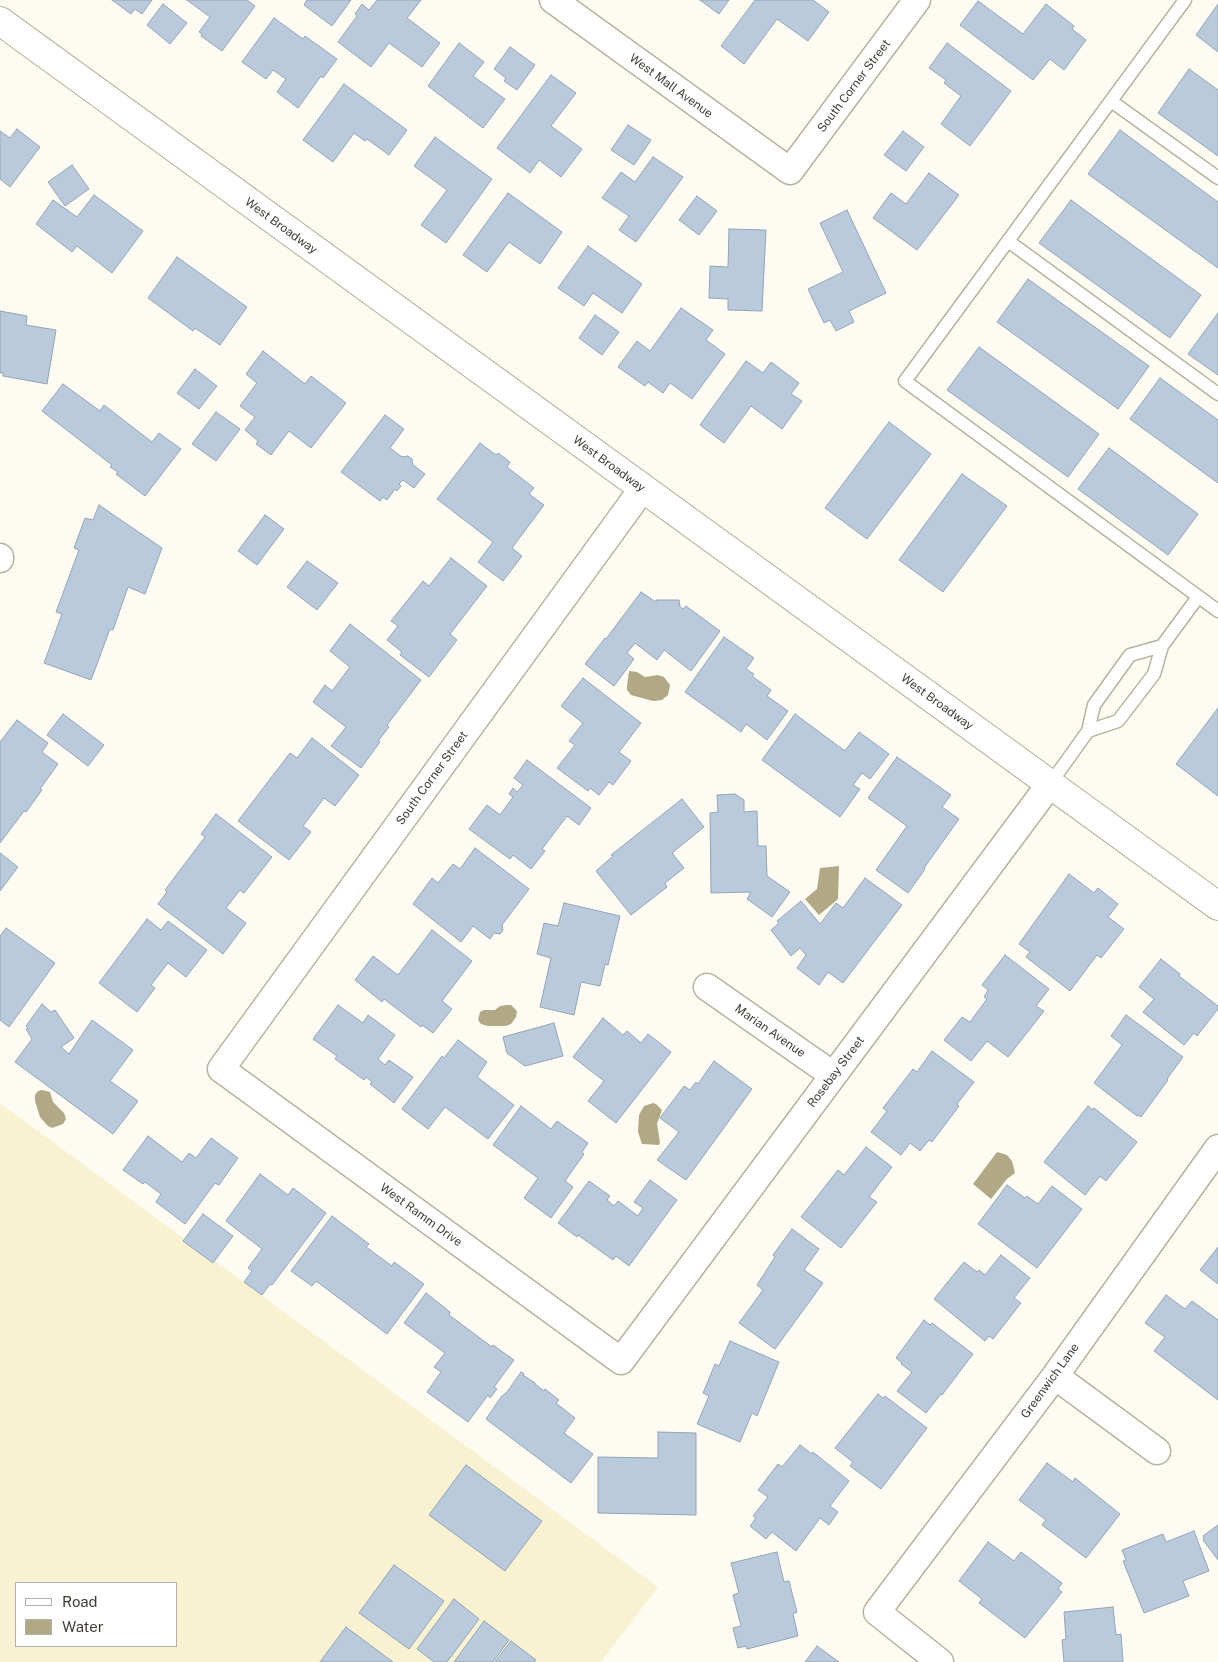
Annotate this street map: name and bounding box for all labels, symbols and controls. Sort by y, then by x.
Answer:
street label: South Corner Street [814,37,894,135]
street label: West Mall Avenue [626,51,716,121]
street label: West Broadway [242,195,320,257]
street label: West Broadway [570,433,648,495]
street label: West Broadway [898,671,976,733]
street label: South Corner Street [393,728,471,828]
street label: Marian Avenue [732,1001,808,1061]
street label: Rosebay Street [805,1034,867,1110]
street label: West Ramm Drive [377,1180,465,1250]
street label: Greenwich Lane [1018,1341,1082,1421]
legend [15,1582,178,1647]
text: Road [62,1593,98,1610]
text: Water [62,1618,104,1635]

